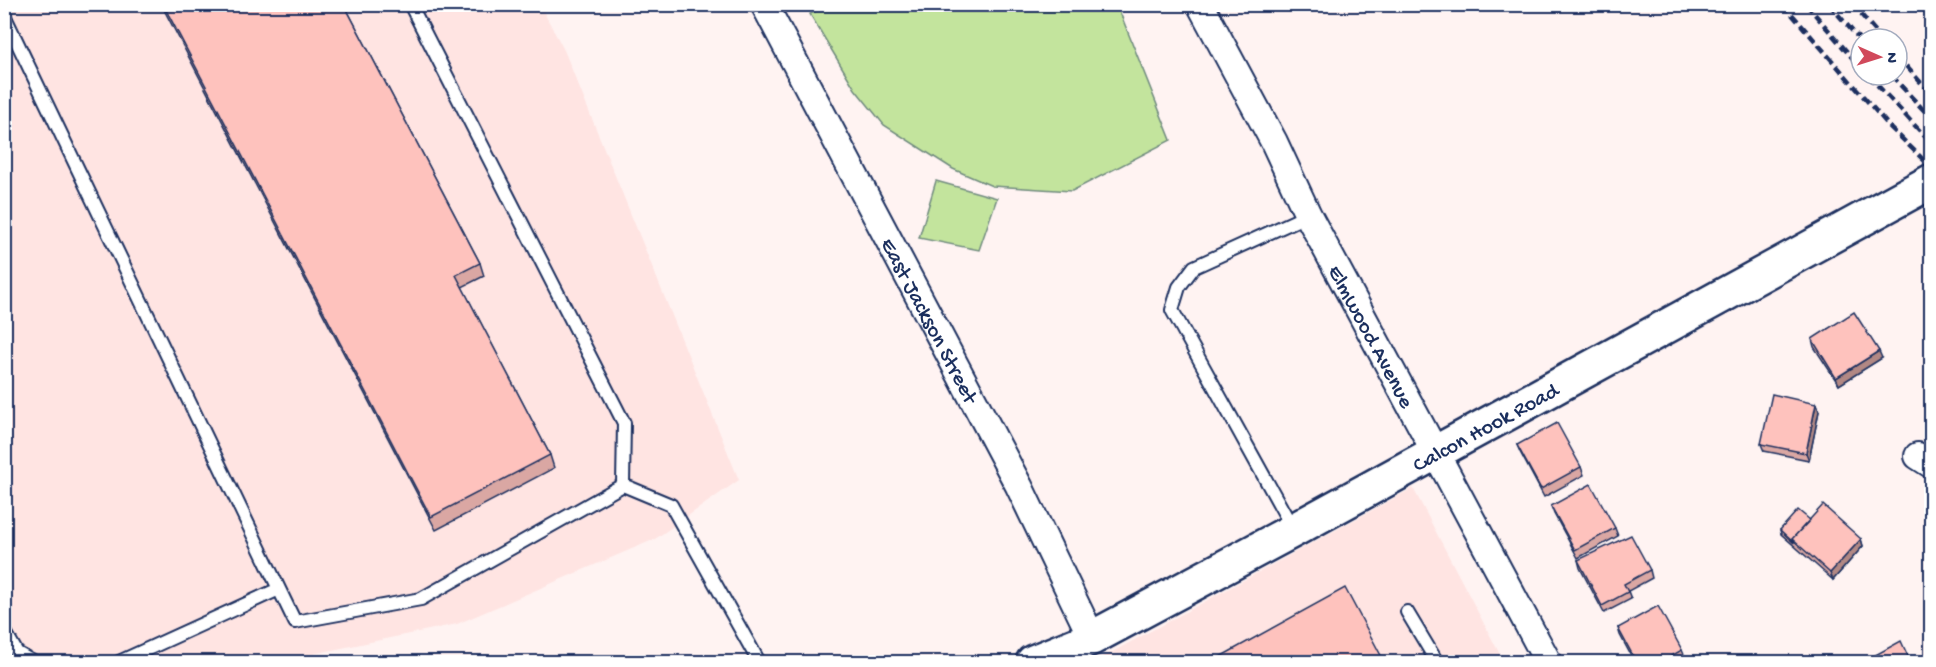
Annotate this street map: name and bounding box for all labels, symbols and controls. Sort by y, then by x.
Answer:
north arrow [1849,27,1909,87]
text: N [1881,52,1900,64]
street label: East Jackson Street [873,234,983,410]
street label: Elmwood Avenue [1320,262,1418,414]
street label: Calcon Hook Road [1409,378,1566,480]

